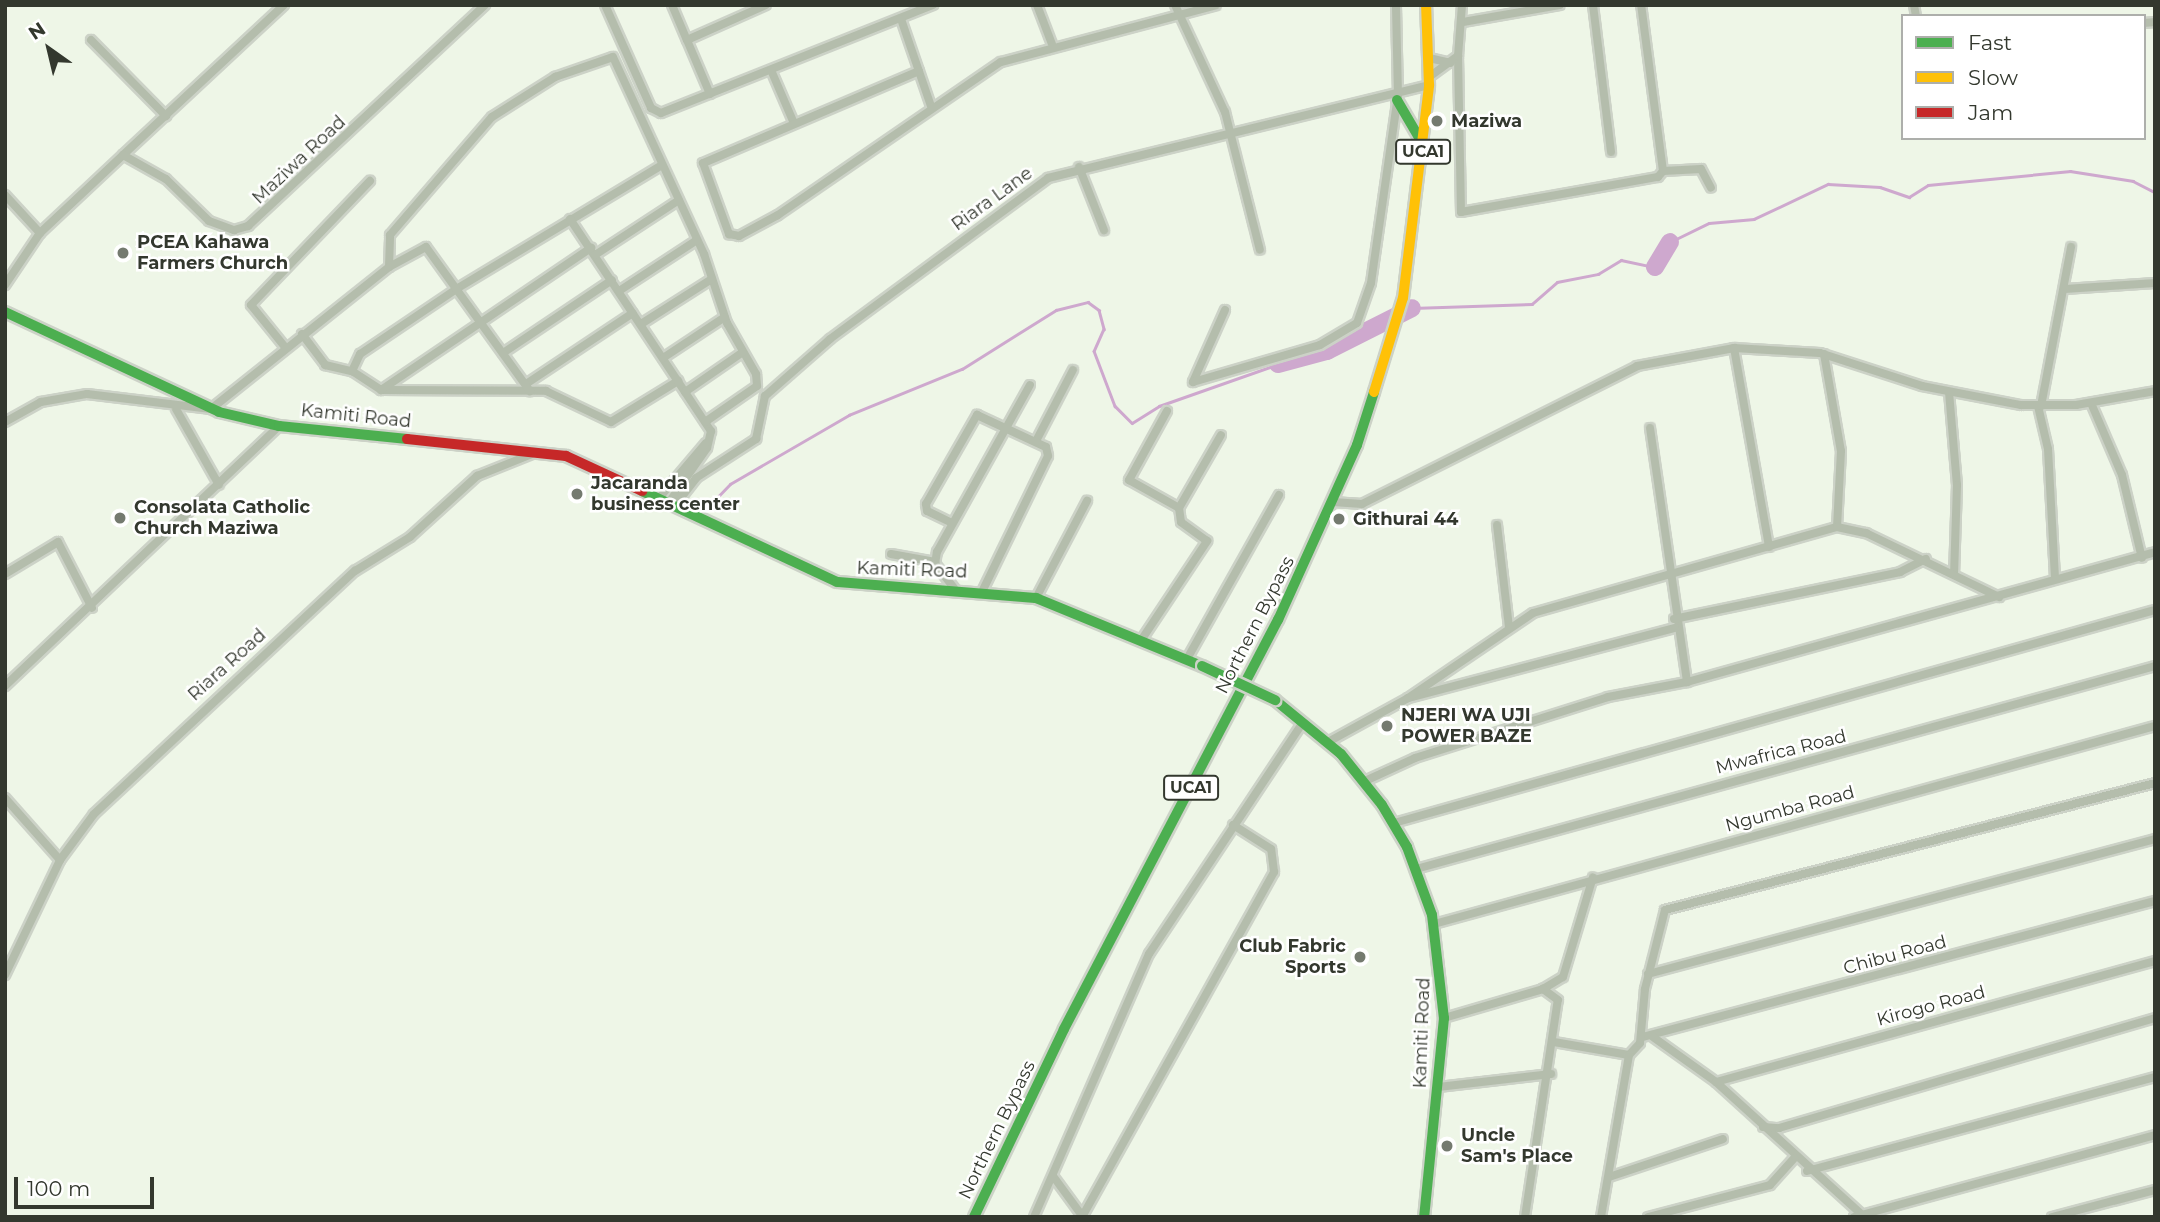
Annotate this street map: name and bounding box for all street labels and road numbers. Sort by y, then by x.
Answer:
street label: Maziwa Road [248,111,350,209]
road number: UCA1 [1395,140,1451,164]
street label: Riara Lane [947,162,1037,236]
street label: Kamiti Road [300,399,412,433]
street label: Northern Bypass [1211,553,1299,697]
street label: Kamiti Road [856,557,968,583]
street label: Riara Road [184,624,270,706]
street label: Mwafrica Road [1713,725,1849,779]
road number: UCA1 [1163,776,1219,800]
street label: Ngumba Road [1723,781,1857,837]
street label: Chibu Road [1841,931,1949,979]
street label: Kamiti Road [1409,977,1435,1089]
street label: Kirogo Road [1874,981,1988,1031]
street label: Northern Bypass [954,1057,1040,1203]

